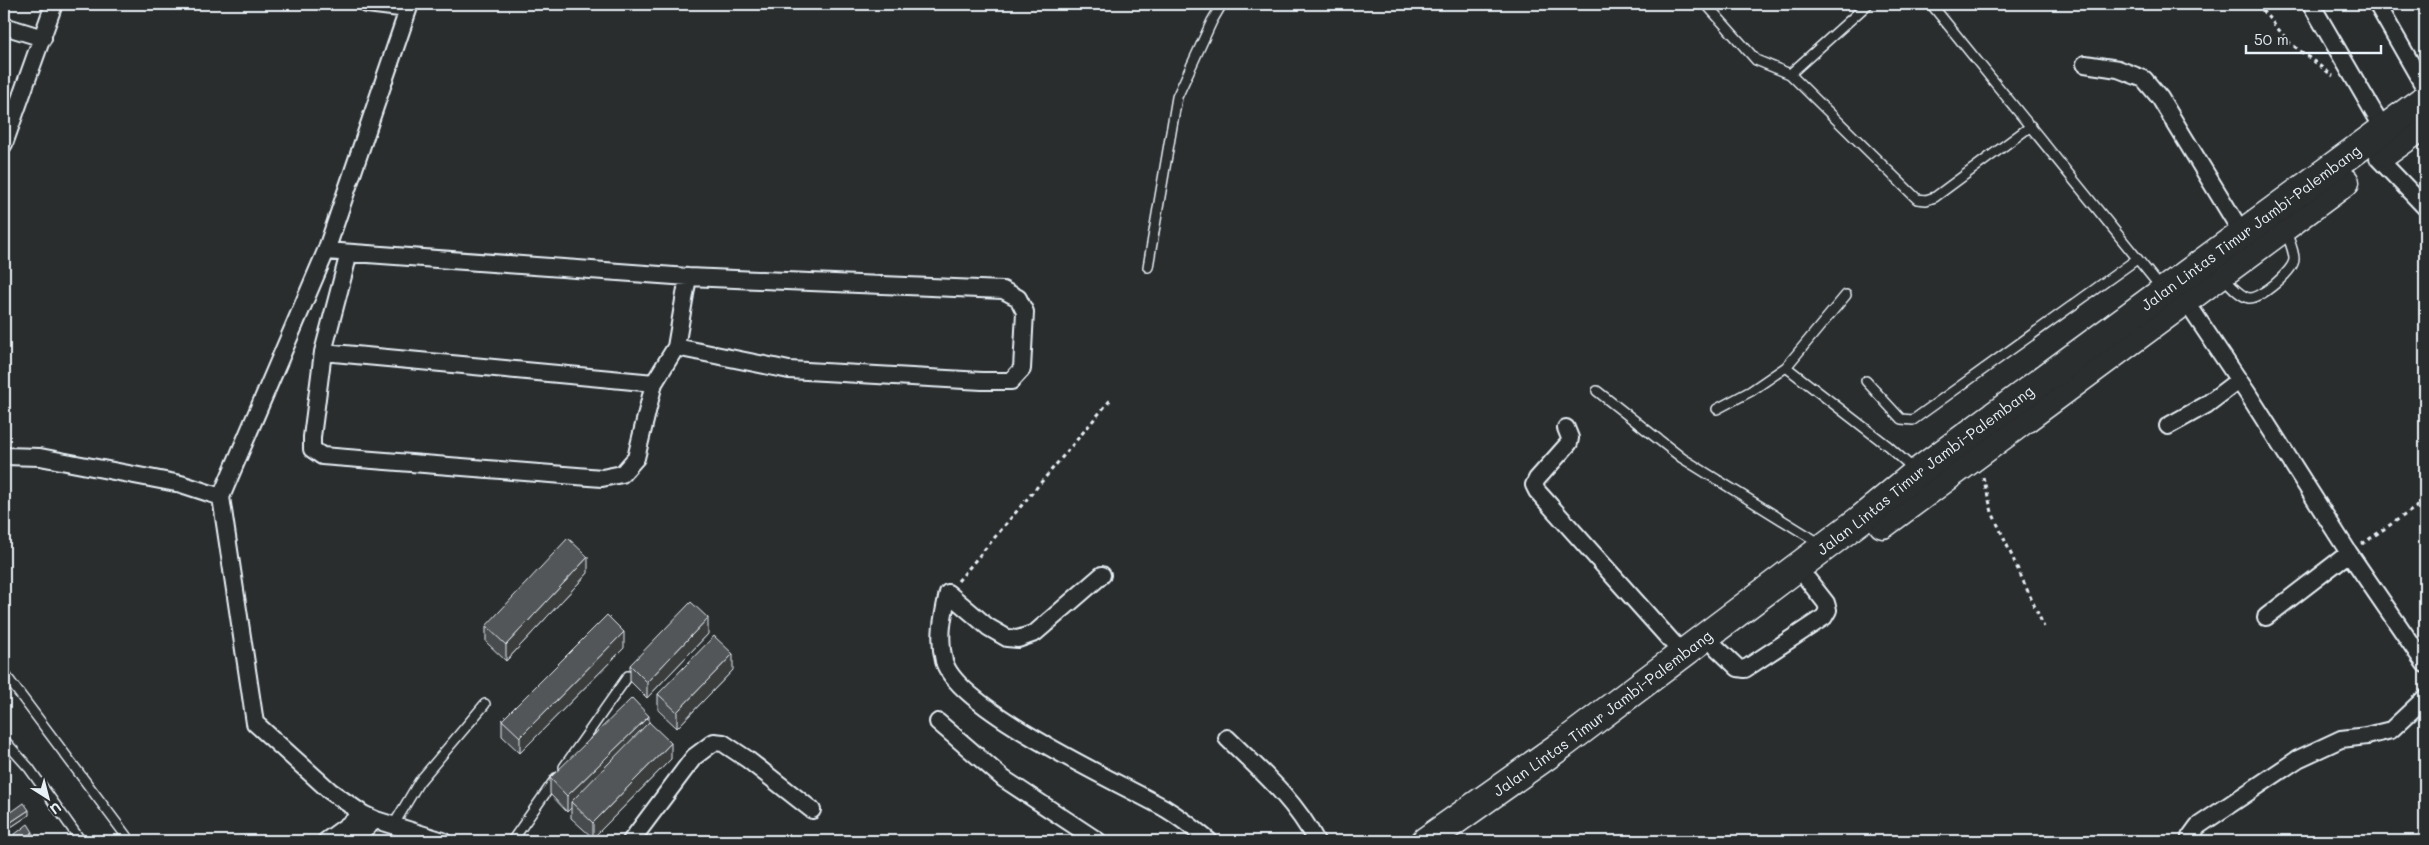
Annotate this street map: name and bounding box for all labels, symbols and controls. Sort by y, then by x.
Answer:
scale bar [2246,22,2382,54]
text: 50 m [2254,29,2289,49]
street label: Jalan Lintas Timur Jambi-Palembang [2137,140,2365,315]
street label: Jalan Lintas Timur Jambi-Palembang [1813,380,2038,559]
street label: Jalan Lintas Timur Jambi-Palembang [1489,625,1716,801]
north arrow [22,772,72,822]
text: U [46,798,66,820]

